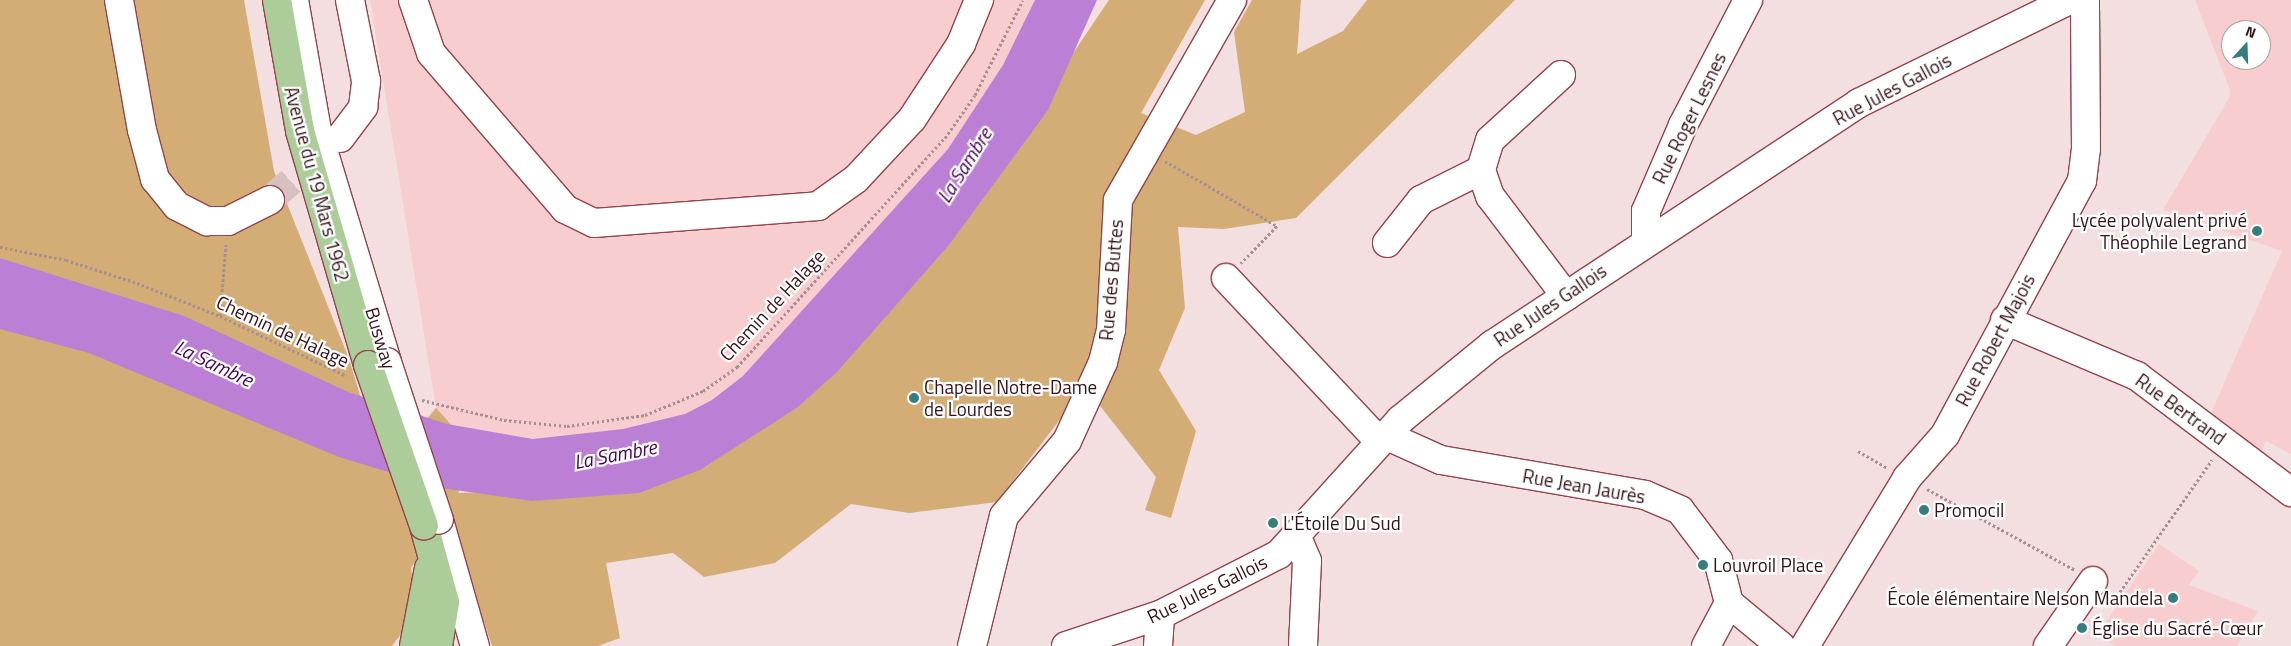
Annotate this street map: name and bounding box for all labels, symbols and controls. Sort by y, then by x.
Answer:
north arrow [2221,20,2271,70]
text: N [2243,20,2259,43]
street label: Rue Jules Gallois [1829,48,1955,130]
street label: Rue Roger Lesnes [1647,49,1731,187]
street label: Avenue du 19 Mars 1962 [280,84,354,284]
water label: La Sambre [932,123,996,207]
place label: Lycée polyvalent privé Théophile Legrand [2072,209,2247,253]
street label: Rue des Buttes [1094,218,1128,342]
marker: Lycée polyvalent privé Théophile Legrand [2251,225,2263,237]
street label: Chemin de Halage [715,245,829,365]
street label: Rue Jules Gallois [1489,259,1611,351]
street label: Rue Robert Majois [1950,270,2040,410]
street label: Chemin de Halage [213,290,353,372]
street label: Busway [361,304,401,372]
water label: La Sambre [171,334,257,392]
street label: Rue Bertrand [2131,369,2231,449]
place label: Chapelle Notre-Dame de Lourdes [924,376,1097,420]
marker: Chapelle Notre-Dame de Lourdes [908,392,920,404]
water label: La Sambre [572,434,658,474]
street label: Rue Jean Jaurès [1521,464,1647,508]
place label: Promocil [1934,499,2004,521]
marker: Promocil [1918,504,1930,516]
place label: L'Étoile Du Sud [1283,512,1401,534]
marker: L'Étoile Du Sud [1267,517,1279,529]
street label: Rue Jules Gallois [1143,550,1271,628]
place label: Louvroil Place [1713,554,1823,576]
marker: Louvroil Place [1697,559,1709,571]
place label: École élémentaire Nelson Mandela [1887,587,2163,609]
marker: École élémentaire Nelson Mandela [2167,592,2179,604]
place label: Église du Sacré-Cœur [2092,617,2263,639]
marker: Église du Sacré-Cœur [2076,622,2088,634]

